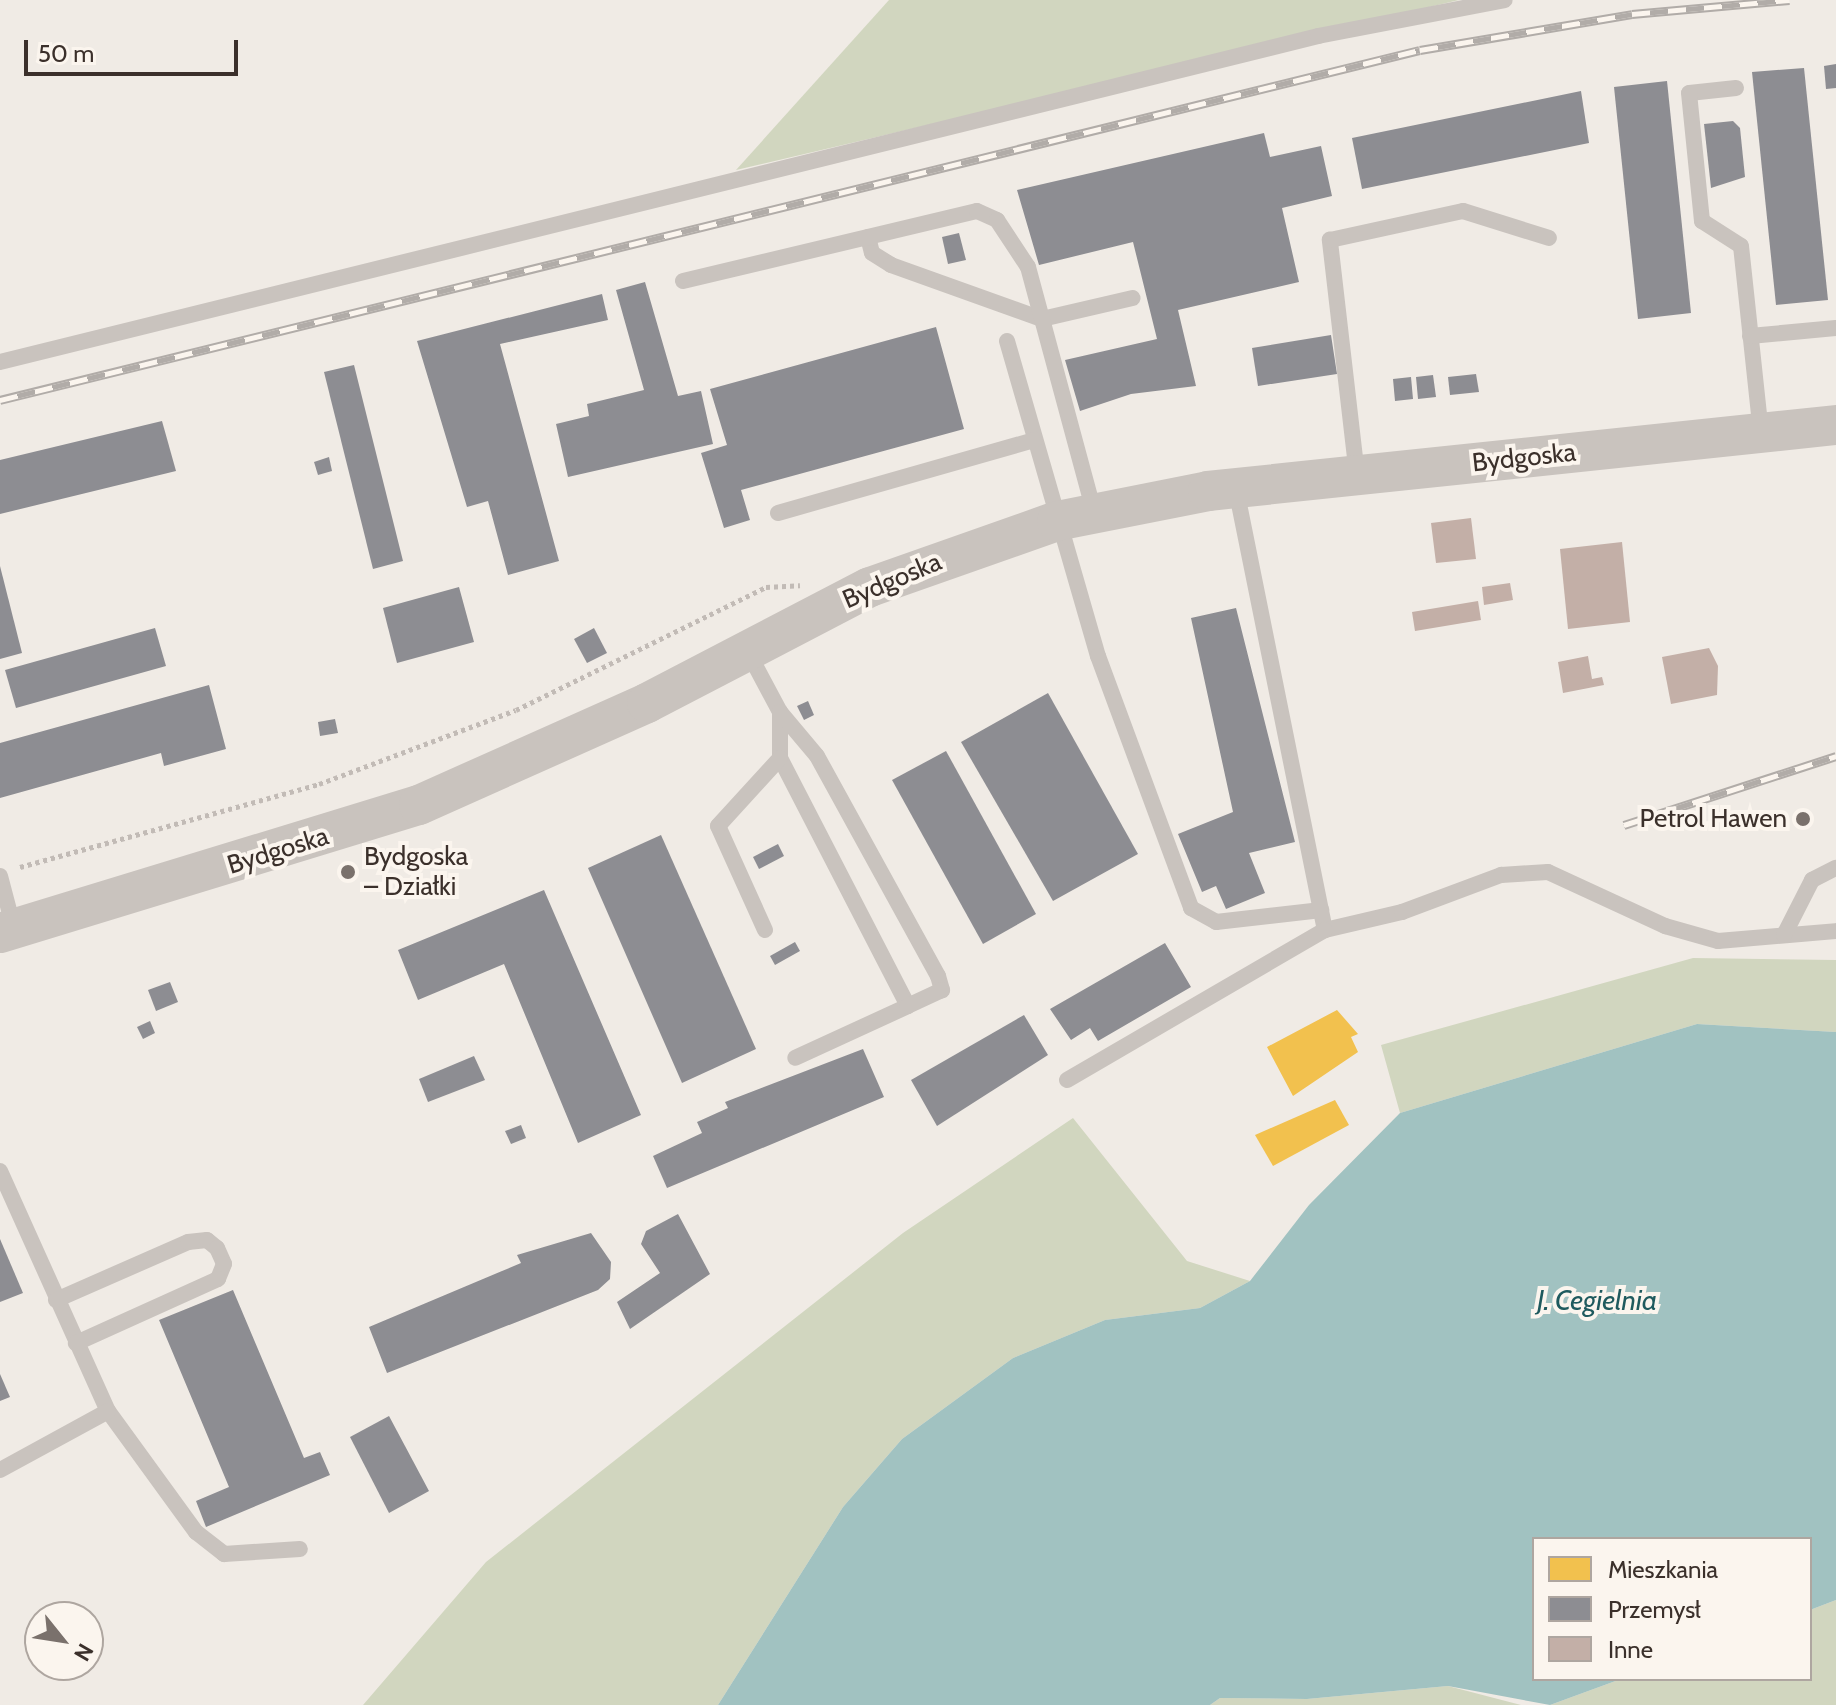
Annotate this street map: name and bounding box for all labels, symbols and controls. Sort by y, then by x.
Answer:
scale bar [28,24,242,74]
text: 50 m [38,39,94,68]
street label: Bydgoska [1470,437,1578,479]
street label: Bydgoska [838,546,946,616]
place label: Petrol Hawen [1639,803,1787,835]
marker: Petrol Hawen [1794,810,1812,828]
street label: Bydgoska [224,821,332,881]
place label: Bydgoska – Działki [364,841,468,902]
marker: Bydgoska – Działki [339,863,357,881]
water label: J. Cegielnia [1537,1283,1657,1317]
legend [1532,1537,1812,1681]
text: Mieszkania [1608,1555,1718,1584]
text: Przemysł [1608,1595,1701,1624]
north arrow [24,1601,104,1681]
text: Inne [1608,1635,1653,1664]
text: N [68,1639,99,1666]

